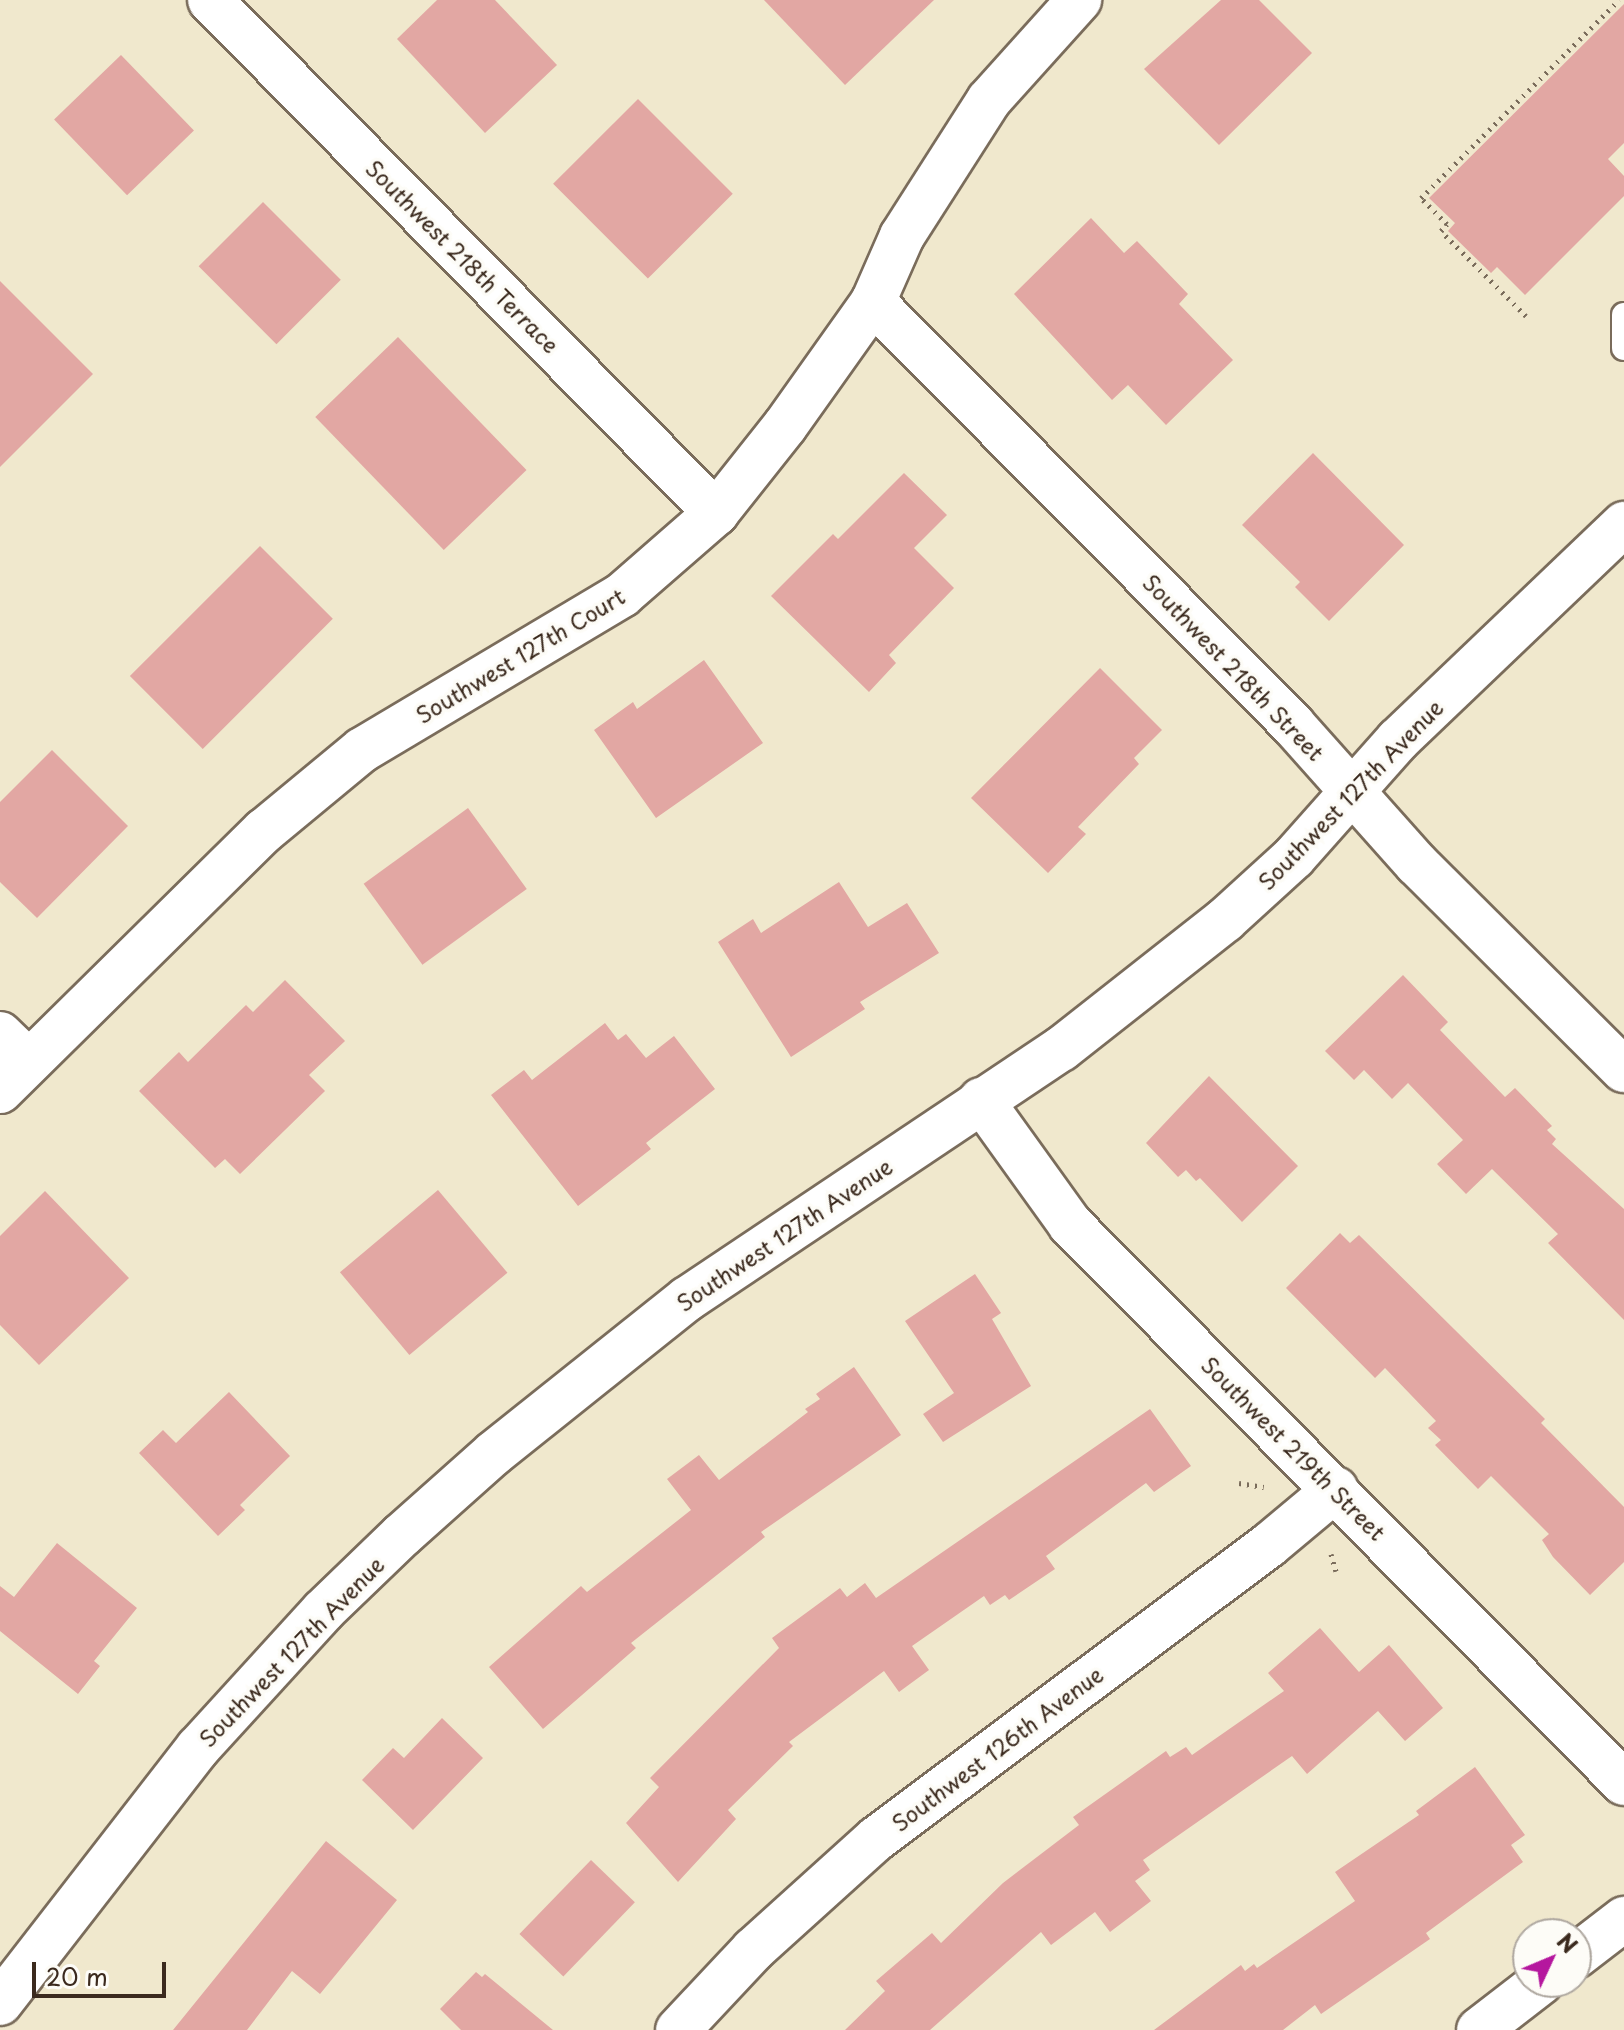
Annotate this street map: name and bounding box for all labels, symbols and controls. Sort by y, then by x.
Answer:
street label: Southwest 218th Terrace [361,154,565,358]
street label: Southwest 218th Street [1138,568,1330,766]
street label: Southwest 127th Court [410,582,630,728]
street label: Southwest 127th Avenue [1252,693,1448,895]
street label: Southwest 127th Avenue [671,1152,897,1316]
street label: Southwest 219th Street [1197,1351,1391,1545]
street label: Southwest 127th Avenue [193,1550,389,1752]
street label: Southwest 126th Avenue [886,1659,1108,1837]
north arrow [1512,1918,1592,1998]
text: N [1550,1925,1586,1960]
scale bar [36,1946,170,1996]
text: 20 m [46,1958,108,1994]

